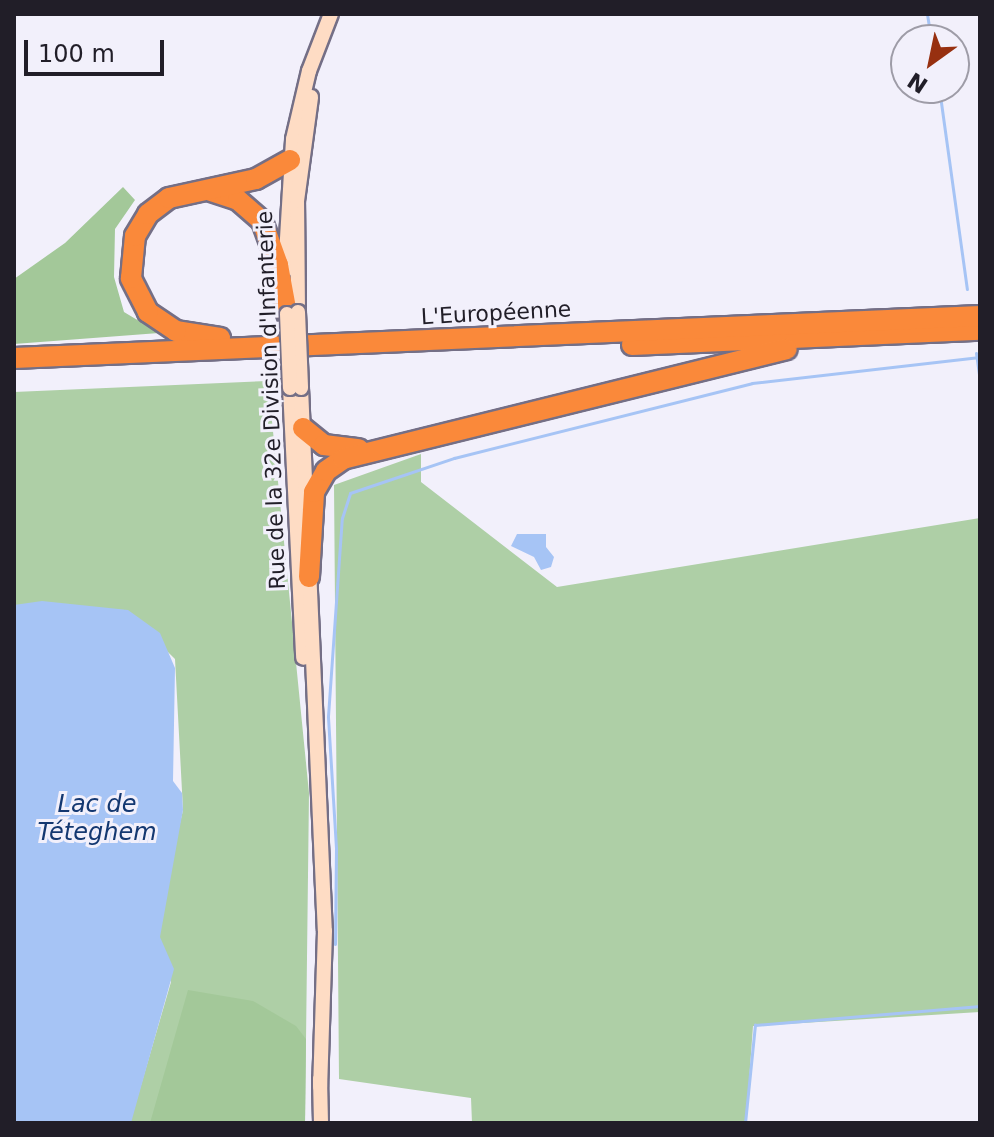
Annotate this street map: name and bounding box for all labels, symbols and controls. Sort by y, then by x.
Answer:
scale bar [28,24,168,74]
north arrow [890,24,970,104]
text: 100 m [38,40,115,68]
text: N [903,67,932,98]
street label: Rue de la 32e Division d'Infanterie [251,210,291,590]
street label: L'Européenne [420,296,572,330]
water label: Lac de Téteghem [37,791,157,847]

